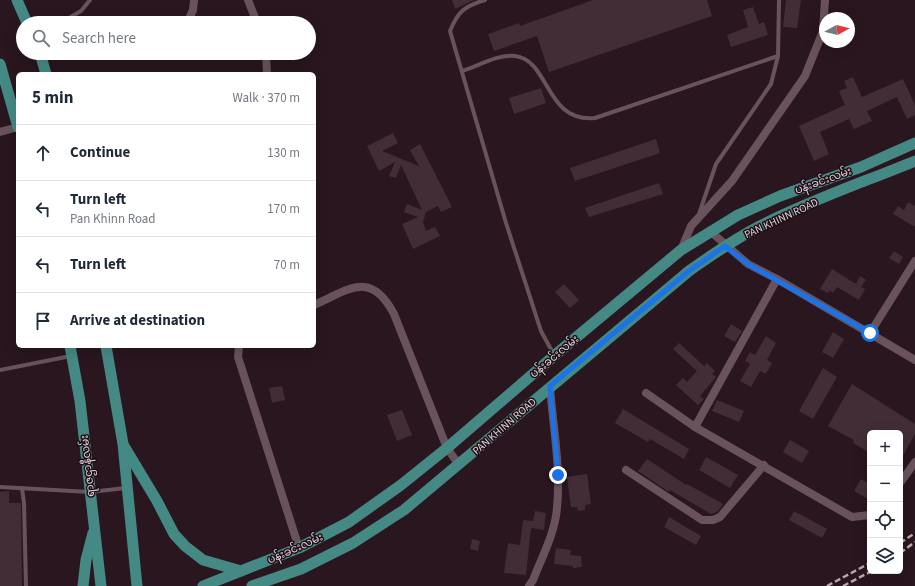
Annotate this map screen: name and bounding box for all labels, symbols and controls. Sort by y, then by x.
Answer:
north arrow [819,12,855,48]
search box [16,16,316,60]
icon: search [30,27,52,49]
text: Search here [62,28,136,49]
text: 5 min [32,86,73,110]
text: Walk · 370 m [232,89,300,107]
icon: ahead [32,142,54,164]
text: Continue [70,142,130,163]
text: 130 m [267,144,300,162]
street label: ပန်းခင်းလမ်း [793,163,854,199]
text: Turn left [70,189,126,210]
street label: PAN KHINN ROAD [742,195,821,242]
icon: left [32,198,54,220]
text: 170 m [267,200,300,218]
text: Pan Khinn Road [70,210,156,228]
icon: left [32,254,54,276]
text: Turn left [70,254,126,275]
text: 70 m [274,256,300,274]
icon: arrive [32,310,54,332]
text: Arrive at destination [70,310,205,331]
route start [861,324,879,342]
street label: ပန်းခင်းလမ်း [527,331,583,382]
street label: PAN KHINN ROAD [469,394,540,458]
map controls [867,430,903,574]
button: + [867,430,903,466]
street label: ရာဇဌာနီလမ်း [77,434,99,498]
route end [549,466,567,484]
button: − [867,466,903,502]
button: locate [867,502,903,538]
street label: ပန်းခင်းလမ်း [265,529,326,568]
button: layers [867,538,903,574]

